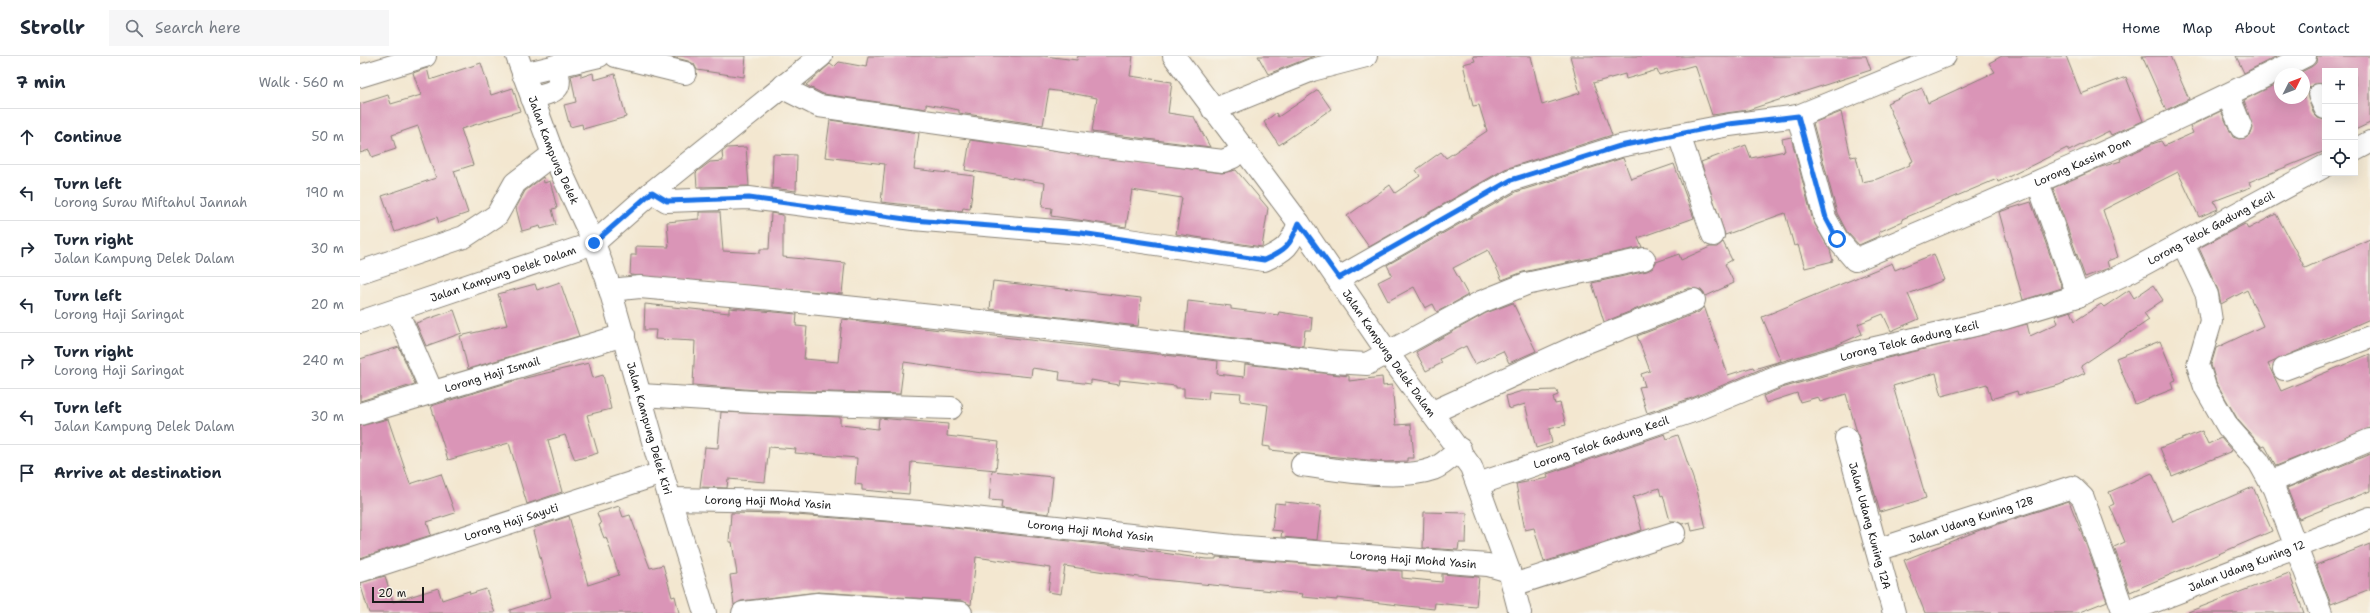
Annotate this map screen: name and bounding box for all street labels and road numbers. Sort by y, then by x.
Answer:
street label: Jalan Kampung Delek [525,94,583,207]
street label: Lorong Kassim Dom [2032,133,2134,190]
street label: Lorong Telok Gadung Kecil [2145,187,2277,268]
street label: Jalan Kampung Delek Dalam [428,242,578,305]
street label: Jalan Kampung Delek Dalam [1339,286,1440,420]
street label: Lorong Telok Gadung Kecil [1838,317,1981,365]
street label: Lorong Haji Ismail [443,353,542,396]
street label: Jalan Kampung Delek Kiri [623,360,676,497]
street label: Lorong Telok Gadung Kecil [1531,412,1671,472]
street label: Jalan Udang Kuning 12A [1845,461,1895,591]
street label: Lorong Haji Mohd Yasin [704,492,832,513]
street label: Jalan Udang Kuning 12B [1907,492,2036,547]
street label: Lorong Haji Sayuti [462,500,560,544]
street label: Lorong Haji Mohd Yasin [1027,516,1155,545]
street label: Jalan Udang Kuning 12 [2186,536,2307,595]
street label: Lorong Haji Mohd Yasin [1349,547,1477,572]

